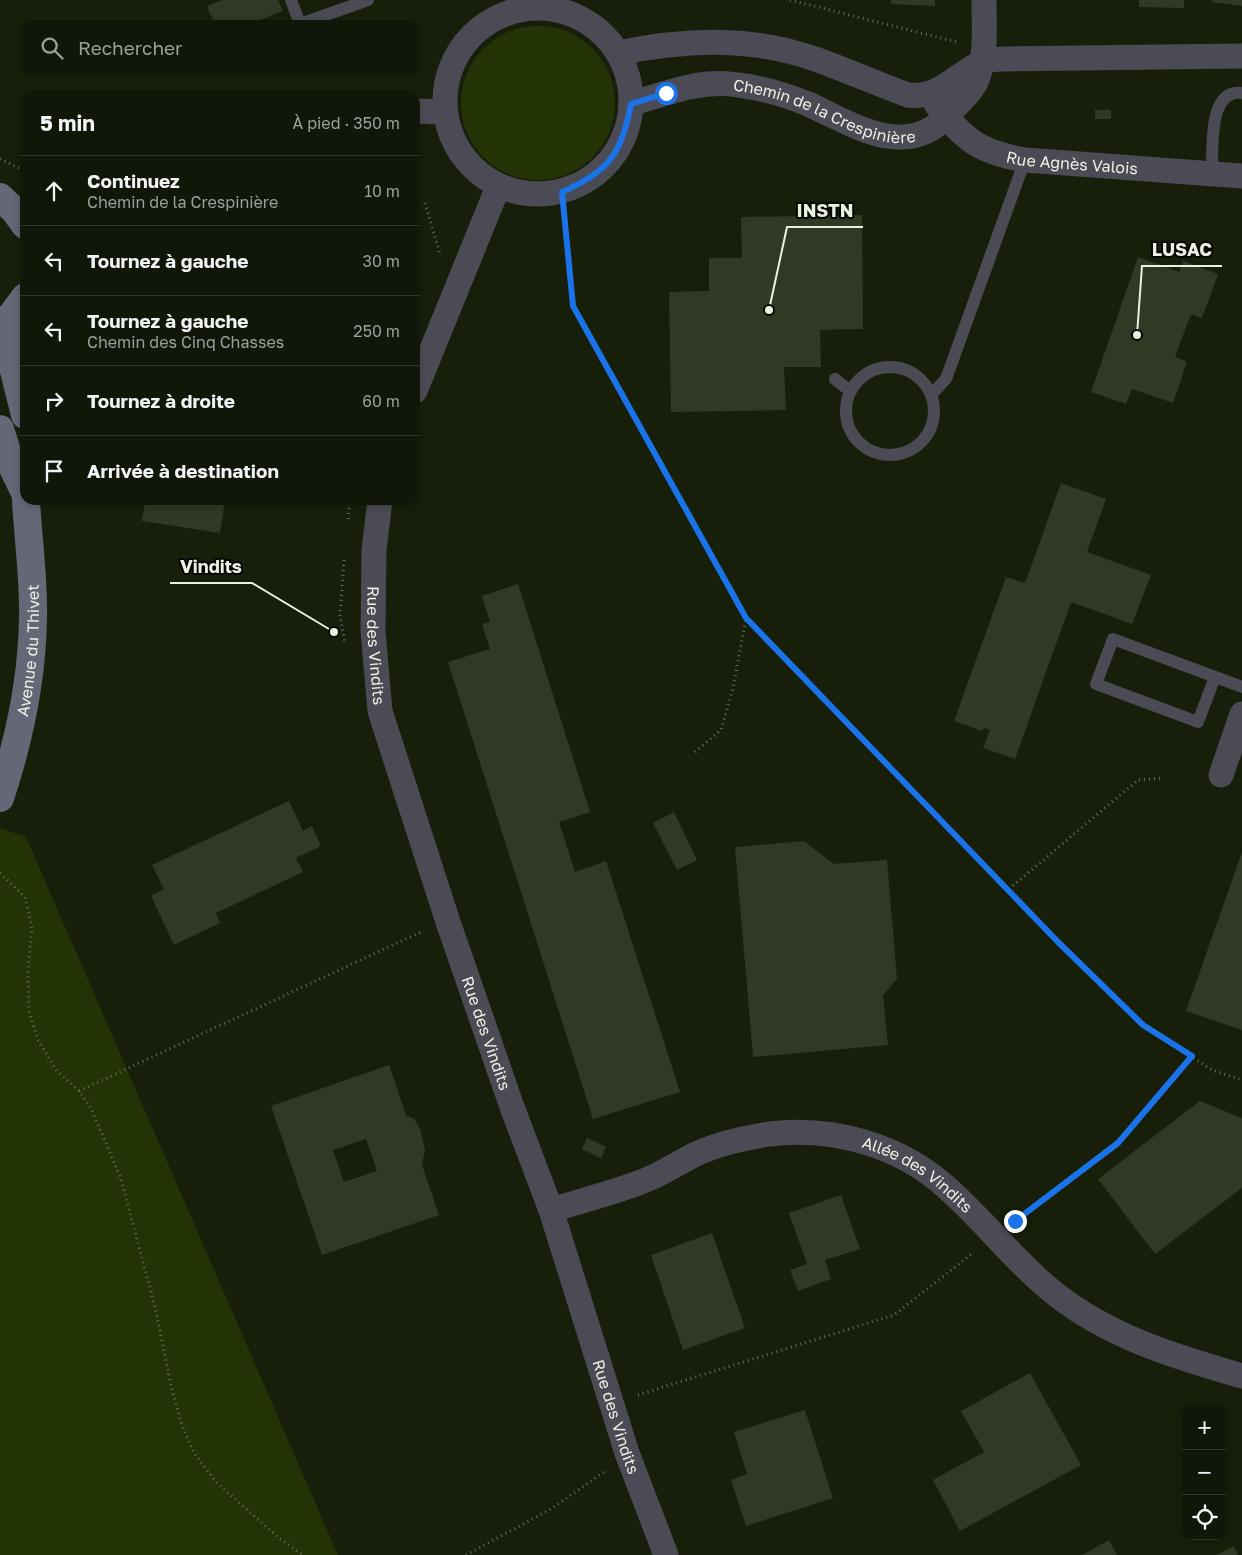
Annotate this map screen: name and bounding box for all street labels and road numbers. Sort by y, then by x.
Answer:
street label: Chemin de la Crespinière [732,75,917,147]
street label: Rue Agnès Valois [1004,146,1139,178]
street label: Avenue du Thivet [12,584,43,718]
street label: Rue des Vindits [363,586,389,706]
street label: Rue des Vindits [458,974,515,1093]
street label: Allée des Vindits [860,1132,977,1217]
street label: Rue des Vindits [588,1357,644,1477]

